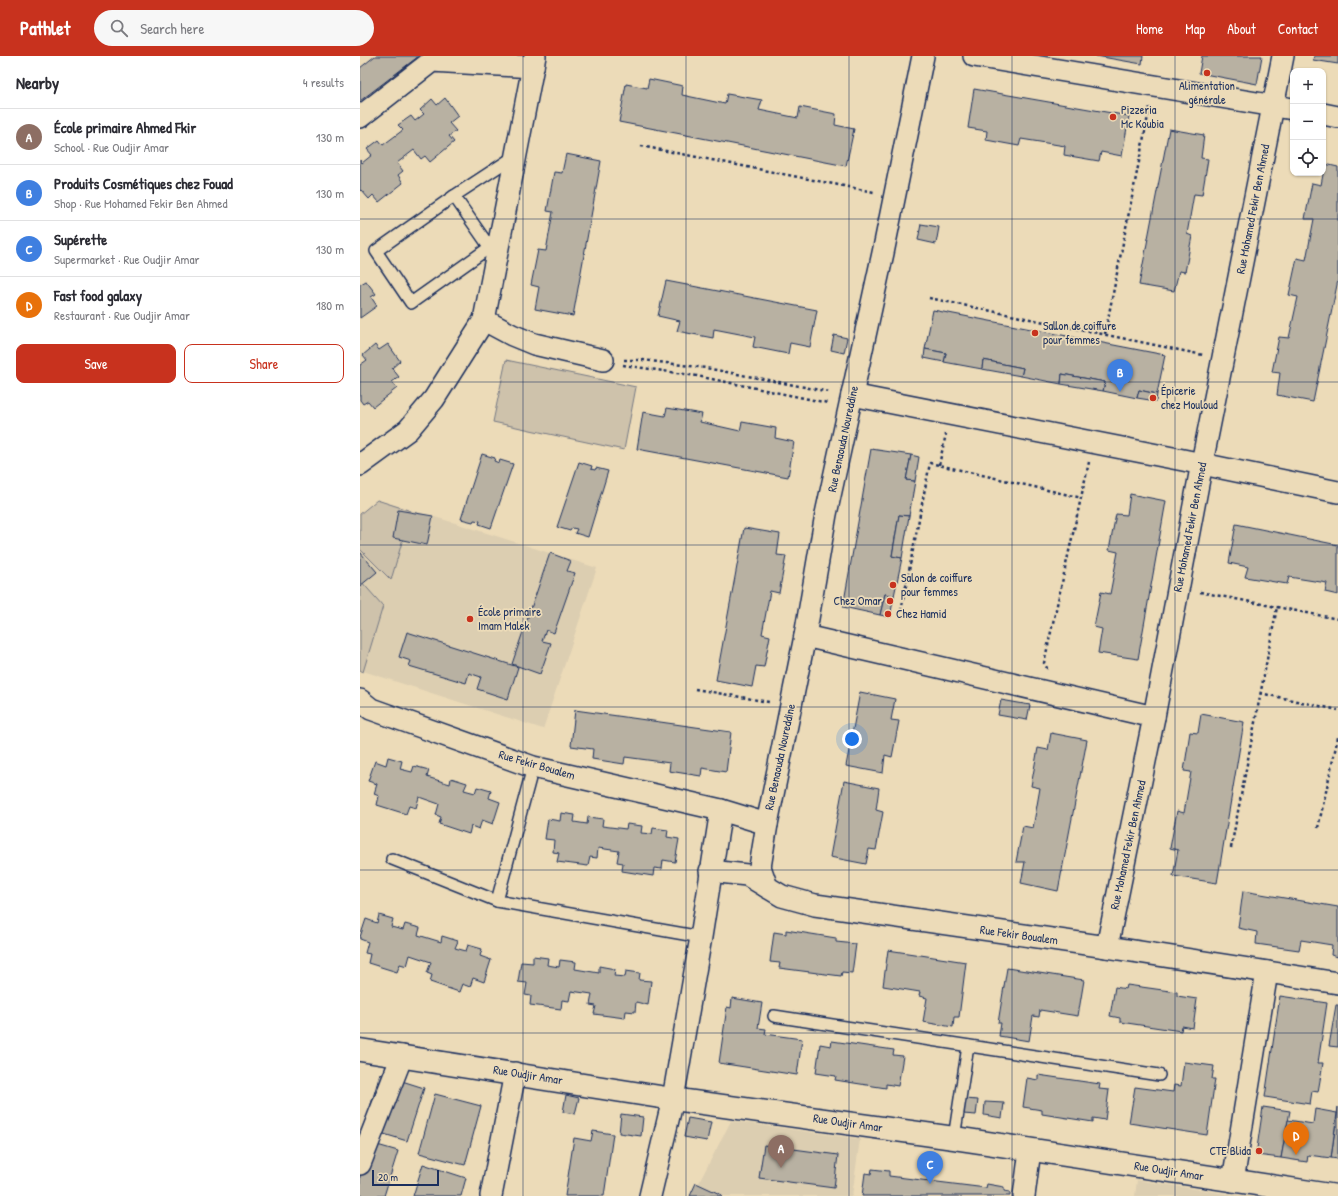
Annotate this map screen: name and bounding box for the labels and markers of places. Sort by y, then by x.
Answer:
marker: Alimentation générale [1202,68,1212,78]
place label: Alimentation générale [1179,77,1235,108]
place label: Pizzeria Mc Koubia [1121,101,1164,132]
marker: Pizzeria Mc Koubia [1108,112,1118,122]
place label: Sallon de coiffure pour femmes [1043,317,1117,348]
marker: Sallon de coiffure pour femmes [1030,328,1040,338]
pin: B [1107,359,1133,392]
place label: Épicerie chez Mouloud [1161,382,1218,413]
marker: Épicerie chez Mouloud [1148,393,1158,403]
place label: Salon de coiffure pour femmes [901,569,973,600]
marker: Salon de coiffure pour femmes [888,580,898,590]
place label: Chez Omar [834,592,882,609]
marker: Chez Omar [885,596,895,606]
place label: École primaire Imam Malek [478,603,541,634]
place label: Chez Hamid [896,605,946,622]
marker: Chez Hamid [883,609,893,619]
marker: École primaire Imam Malek [465,614,475,624]
pin: D [1283,1122,1309,1155]
pin: A [768,1135,794,1168]
place label: CTE Blida [1209,1142,1251,1159]
marker: CTE Blida [1254,1146,1264,1156]
pin: C [917,1151,943,1184]

